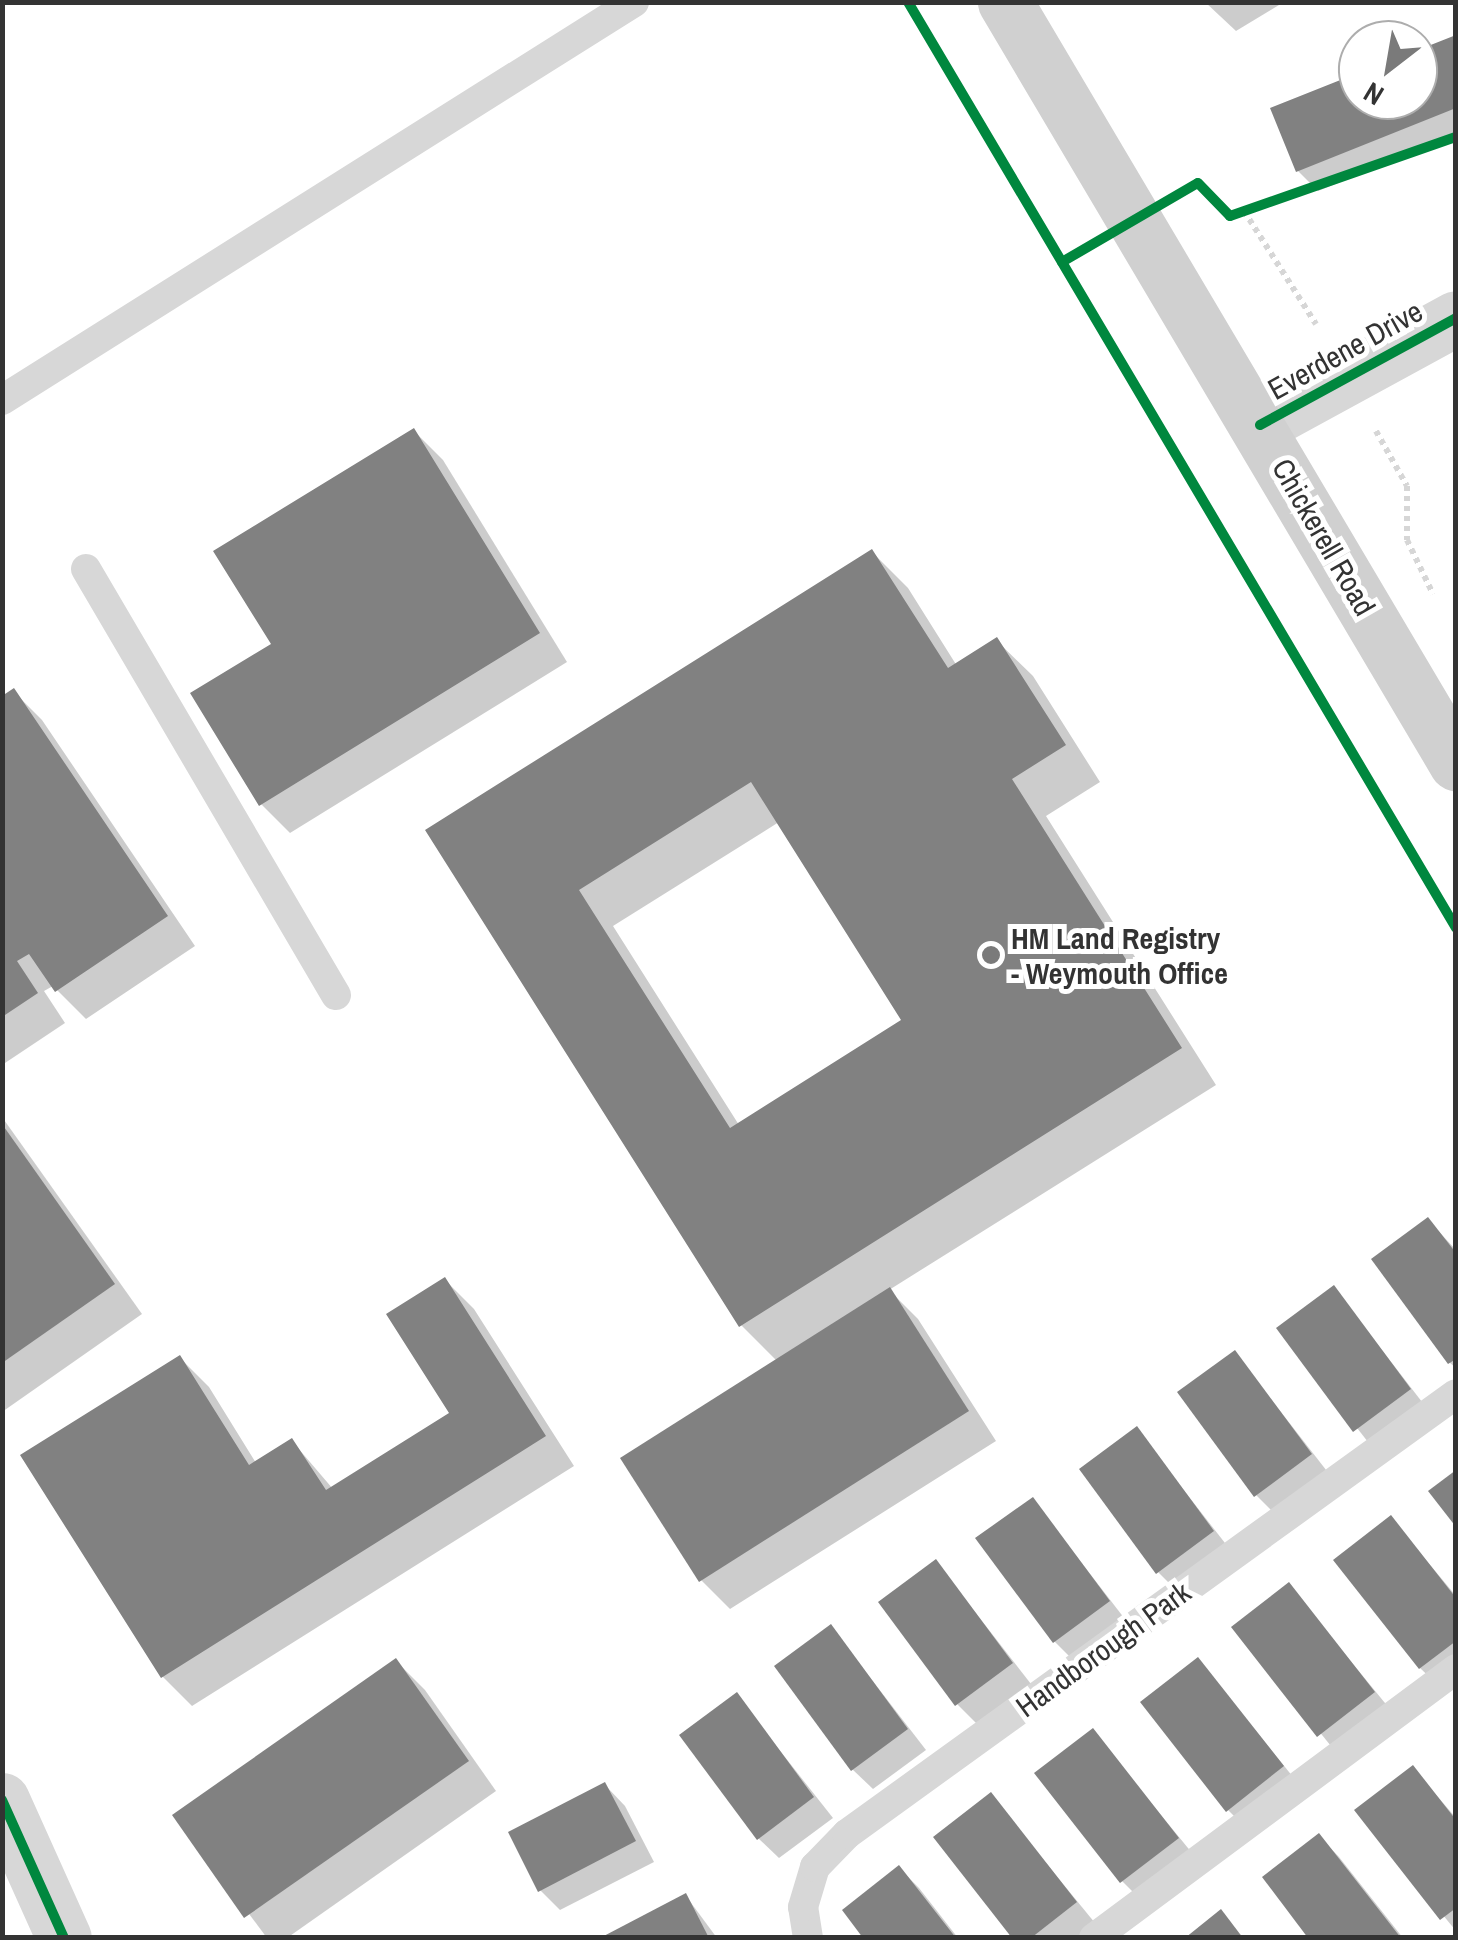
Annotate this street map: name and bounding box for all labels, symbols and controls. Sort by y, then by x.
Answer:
north arrow [1338,20,1438,120]
text: N [1357,73,1390,115]
street label: Everdene Drive [1262,293,1428,407]
street label: Chickerell Road [1265,452,1383,622]
place label: HM Land Registry - Weymouth Office [1011,920,1228,990]
marker: HM Land Registry - Weymouth Office [980,944,1002,966]
street label: Handborough Park [1009,1574,1197,1724]

